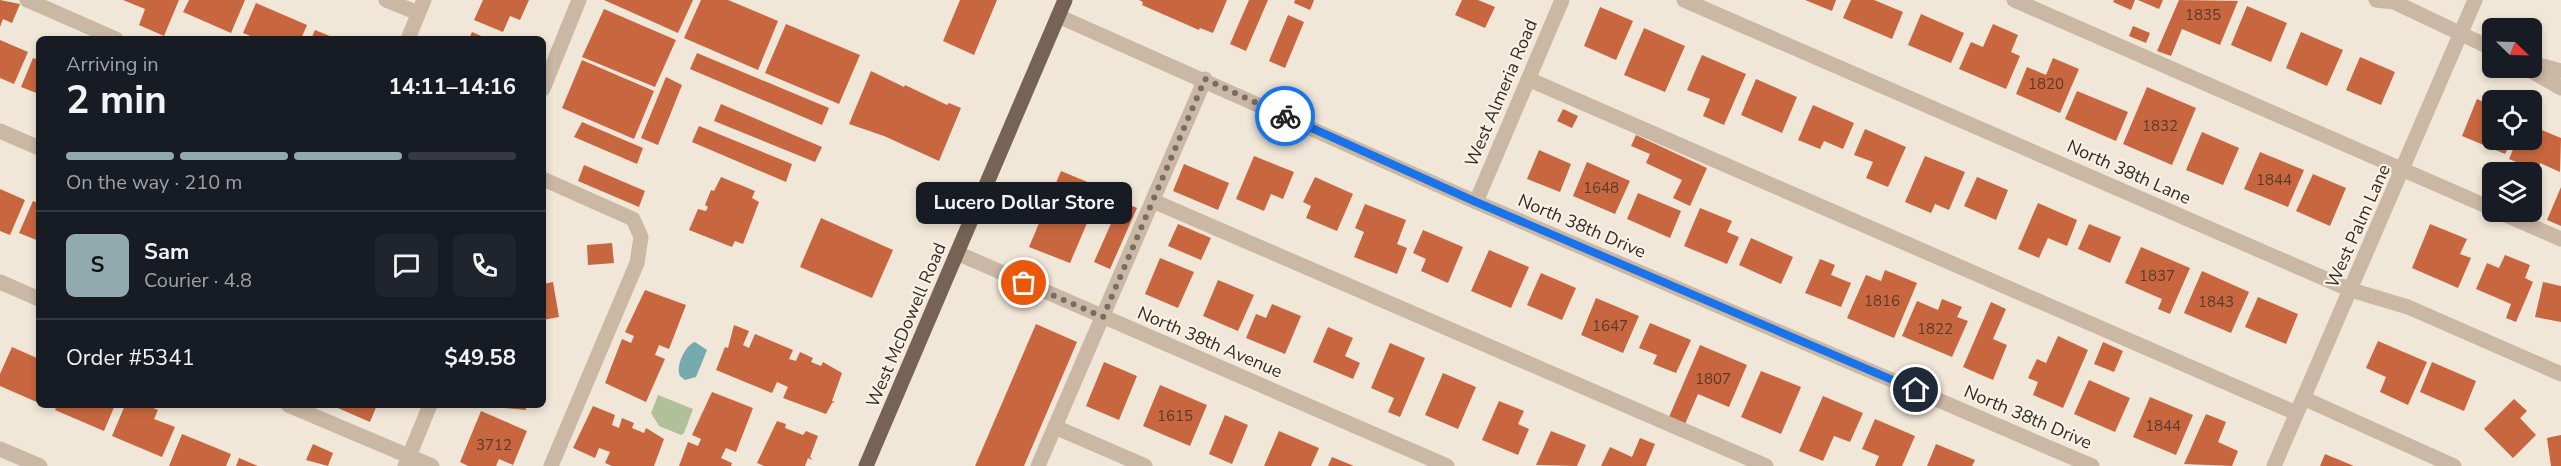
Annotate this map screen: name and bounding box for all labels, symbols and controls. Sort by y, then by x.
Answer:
house number: 1835 [2185,5,2221,25]
street label: West Almeria Road [1459,16,1543,170]
north arrow [2482,18,2542,78]
map controls [2482,18,2542,222]
text: Arriving in [66,51,159,78]
text: 14:11–14:16 [388,72,516,102]
text: 2 min [66,74,167,127]
house number: 1820 [2028,74,2064,94]
courier [1255,86,1315,146]
button: locate [2482,90,2542,150]
icon: bike [1269,100,1302,133]
house number: 1832 [2142,116,2178,136]
street label: North 38th Lane [2063,134,2195,210]
street label: West Palm Lane [2320,160,2396,292]
button: layers [2482,162,2542,222]
text: On the way · 210 m [66,169,242,196]
house number: 1844 [2256,170,2292,190]
house number: 1648 [1583,178,1619,198]
callout: Lucero Dollar Store [916,181,1132,223]
street label: North 38th Drive [1514,188,1650,264]
text: Lucero Dollar Store [933,189,1115,216]
button: chat [375,234,438,297]
button: phone [453,234,516,297]
text: Sam [144,237,189,267]
street label: West McDowell Road [860,239,952,411]
text: S [91,250,104,280]
pin [998,257,1049,308]
icon: bag [1007,266,1040,299]
house number: 1837 [2139,266,2175,286]
text: Courier · 4.8 [144,267,252,294]
house number: 1816 [1864,291,1900,311]
house number: 1843 [2198,292,2234,312]
street label: North 38th Avenue [1134,301,1286,383]
house number: 1647 [1592,316,1628,336]
house number: 1822 [1917,319,1953,339]
text: Order #5341 [66,343,195,373]
text: $49.58 [445,343,516,373]
pin [1890,364,1941,415]
house number: 1807 [1695,369,1731,389]
icon: home [1899,373,1932,406]
street label: North 38th Drive [1960,379,2096,455]
house number: 1615 [1157,406,1193,426]
house number: 1844 [2145,416,2181,436]
house number: 3712 [476,435,512,455]

